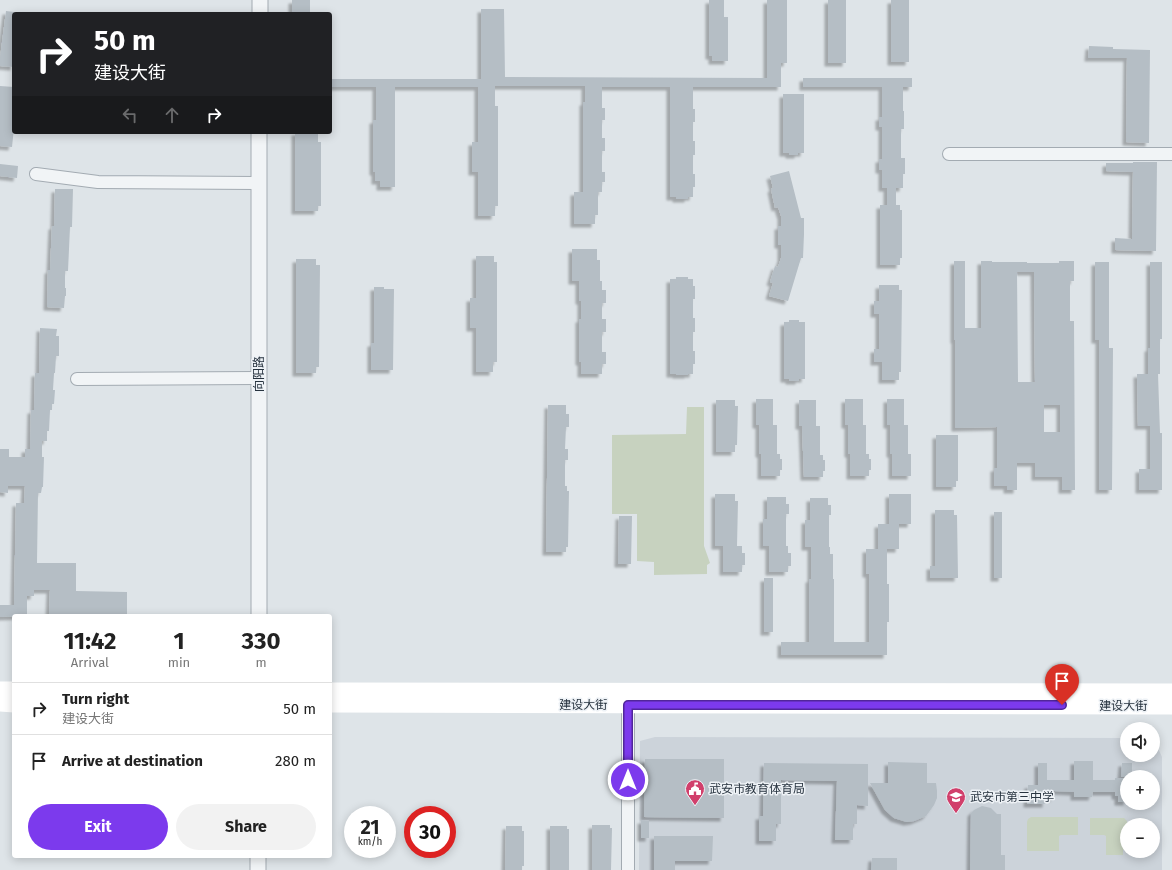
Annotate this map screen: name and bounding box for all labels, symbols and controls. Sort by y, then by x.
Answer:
text: 50 m [94,24,156,57]
icon: right [28,28,80,80]
text: 建设大街 [94,62,166,84]
icon: left [119,104,141,126]
icon: ahead [161,104,183,126]
icon: right [203,104,225,126]
street label: 向阳路 [252,356,266,392]
text: 11:42 [63,627,116,655]
text: 1 [173,627,185,655]
text: 330 [242,627,281,655]
text: Arrival [71,655,109,670]
text: min [168,655,190,670]
text: m [256,655,267,670]
pin [1045,664,1079,705]
icon: arrive [1051,670,1073,692]
text: Turn right [62,690,129,708]
icon: right [28,698,50,720]
street label: 建设大街 [559,698,607,712]
street label: 建设大街 [1099,699,1147,713]
text: 50 m [283,700,316,718]
text: 建设大街 [62,711,114,726]
map controls [1120,722,1160,858]
button: sound [1120,722,1160,762]
icon: arrive [28,750,50,772]
text: Arrive at destination [62,752,203,770]
text: 280 m [275,752,316,770]
position arrow [607,759,649,801]
button: + [1120,770,1160,810]
public building icon: 武安市教育体育局 [684,778,706,806]
place label: 武安市教育体育局 [709,782,805,796]
school or university icon: 武安市第三中学 [945,786,967,814]
place label: 武安市第三中学 [970,790,1054,804]
button: Exit [28,804,168,850]
button: Share [176,804,316,850]
speed limit sign: 30 [404,806,456,858]
text: 21 [360,815,380,839]
button: − [1120,818,1160,858]
text: km/h [358,836,382,848]

